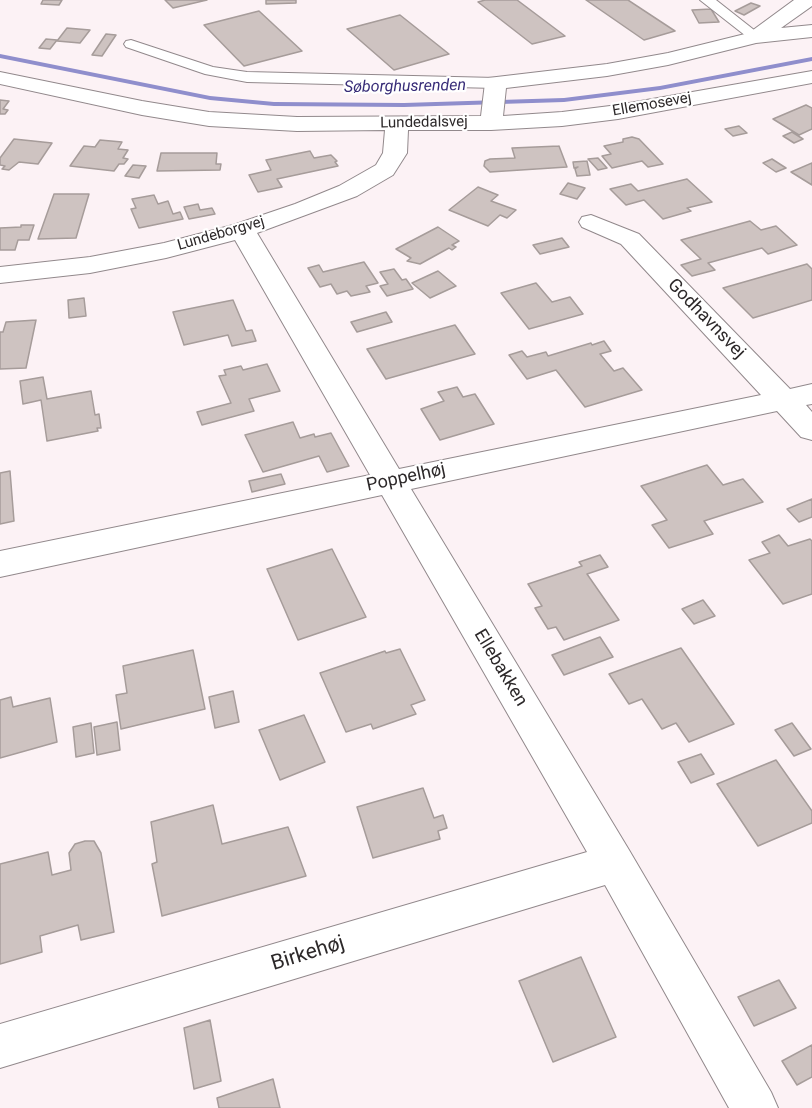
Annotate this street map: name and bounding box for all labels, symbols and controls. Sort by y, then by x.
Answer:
water label: Søborghusrenden [344,76,466,98]
street label: Ellemosevej [611,89,693,121]
street label: Lundedalsvej [380,113,468,133]
street label: Lundeborgvej [175,213,267,255]
street label: Godhavnsvej [663,275,749,363]
street label: Poppelhøj [365,459,447,497]
street label: Ellebakken [469,626,531,710]
street label: Birkehøj [268,931,348,977]

